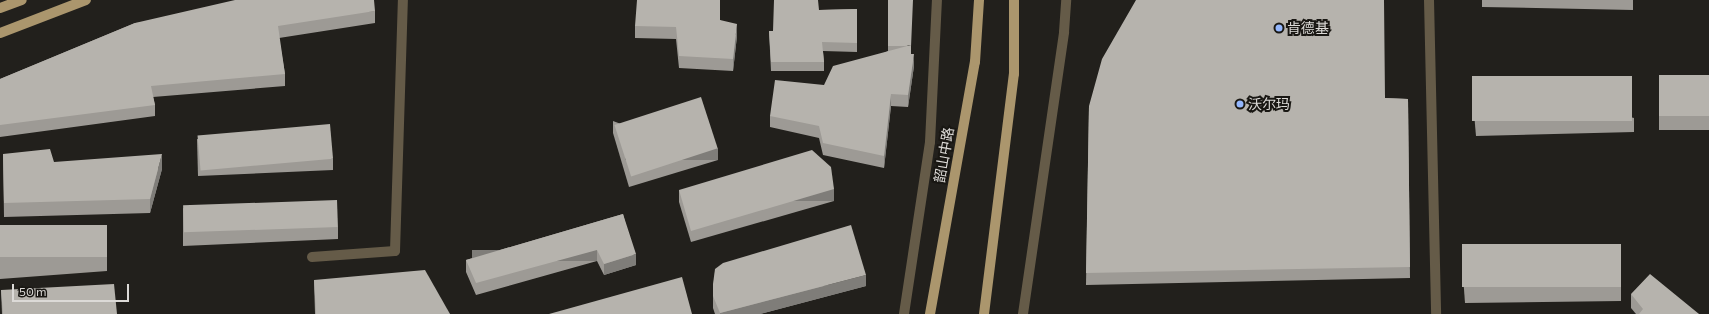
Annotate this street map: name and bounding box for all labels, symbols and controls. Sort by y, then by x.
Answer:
place label: 肯德基 [1287,20,1329,36]
marker: 肯德基 [1274,23,1284,33]
place label: 沃尔玛 [1248,96,1290,112]
marker: 沃尔玛 [1235,99,1245,109]
street label: 韶山中路 [931,126,957,184]
scale bar [14,276,131,302]
text: 50 m [19,284,47,298]

